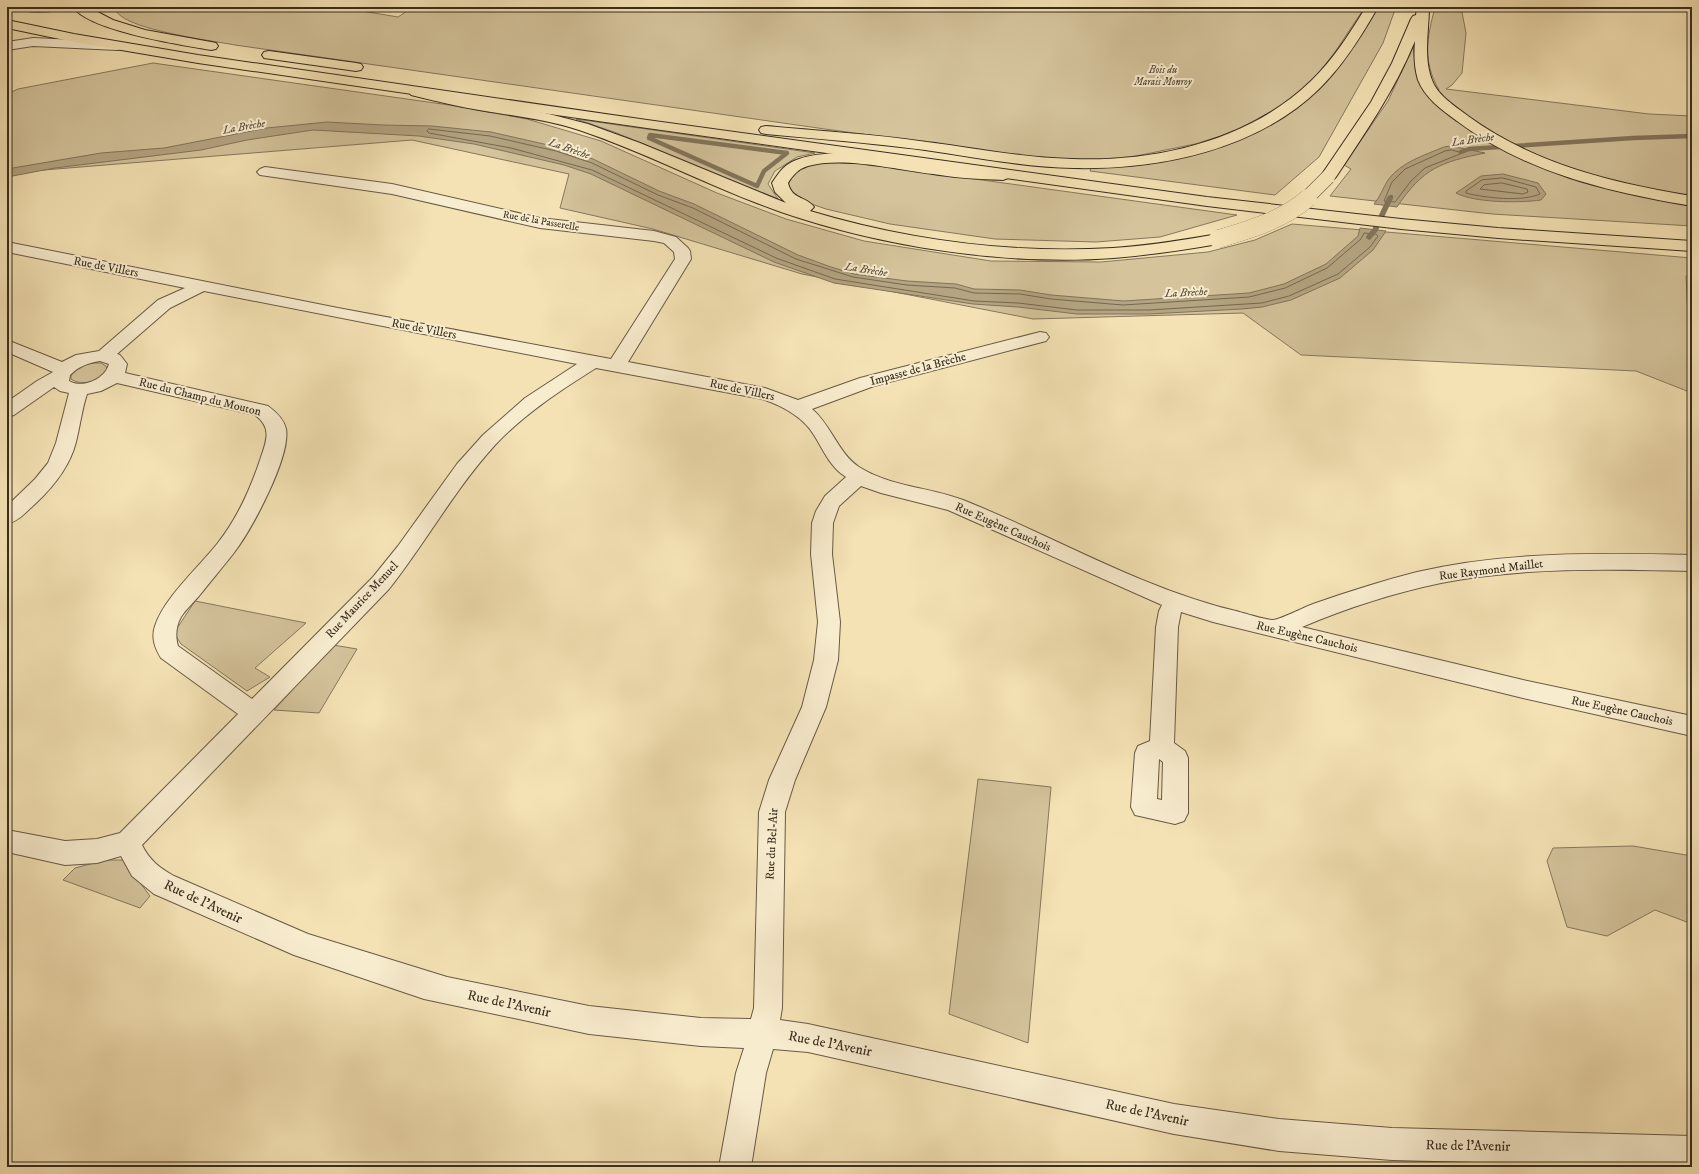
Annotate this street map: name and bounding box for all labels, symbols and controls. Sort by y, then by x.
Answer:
park label: Bois du Marais Monroy [1133,64,1193,88]
water label: La Brèche [221,116,266,138]
water label: La Brèche [1450,130,1495,150]
water label: La Brèche [546,135,592,163]
street label: Rue de la Passerelle [502,208,580,234]
street label: Rue de Villers [72,253,140,281]
water label: La Brèche [843,260,888,280]
water label: La Brèche [1163,285,1208,301]
street label: Rue de Villers [390,315,458,343]
street label: Impasse de la Brèche [868,349,968,389]
street label: Rue du Champ du Mouton [137,375,263,420]
street label: Rue de Villers [708,376,776,404]
street label: Rue Eugène Cauchois [953,499,1053,555]
street label: Rue Raymond Maillet [1438,556,1544,584]
street label: Rue Maurice Menuel [322,558,402,642]
street label: Rue Eugène Cauchois [1255,618,1359,656]
street label: Rue Eugène Cauchois [1570,693,1674,729]
street label: Rue du Bel-Air [763,807,781,880]
street label: Rue de l'Avenir [161,876,246,928]
street label: Rue de l'Avenir [466,986,553,1022]
street label: Rue de l'Avenir [787,1027,874,1061]
street label: Rue de l'Avenir [1104,1095,1191,1131]
street label: Rue de l'Avenir [1426,1136,1511,1156]

